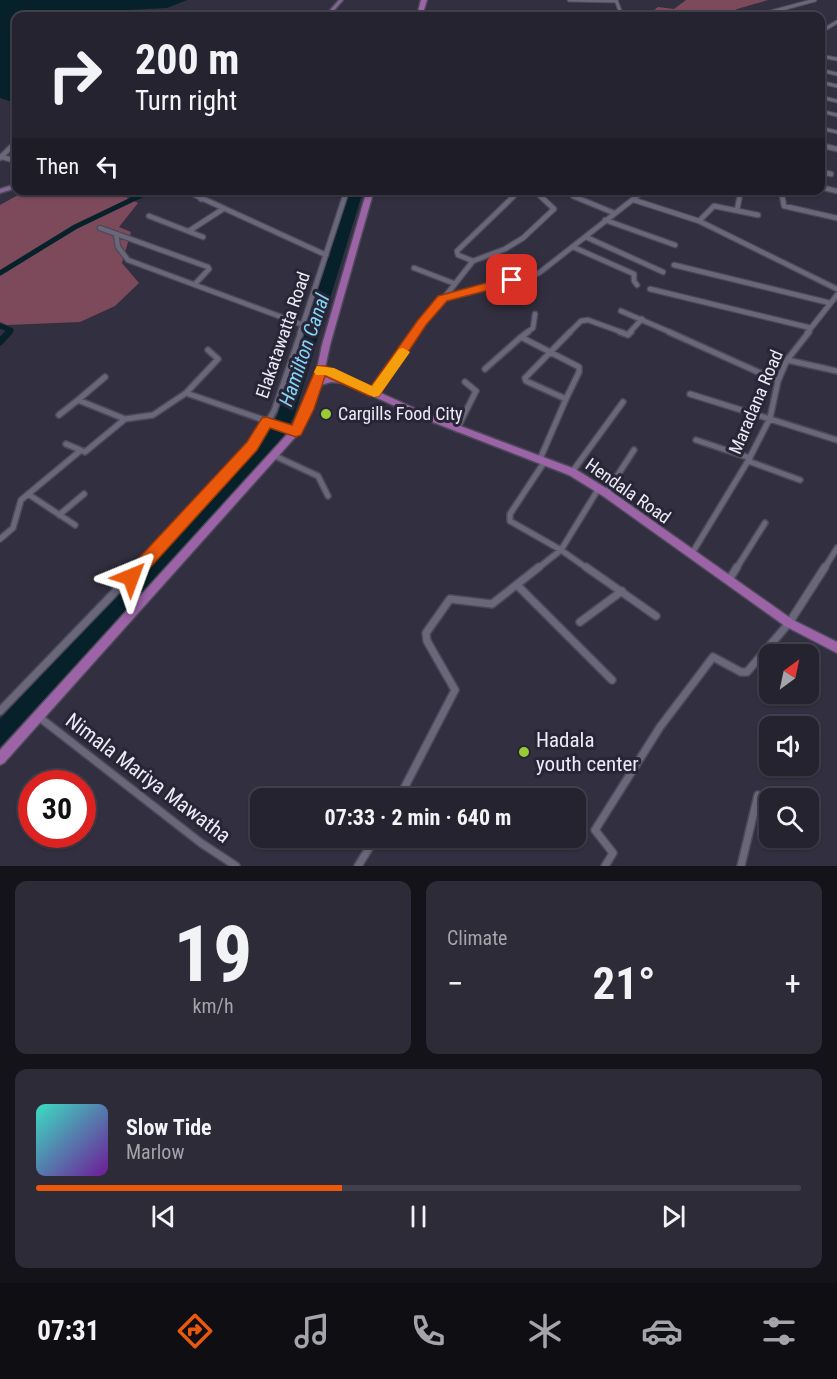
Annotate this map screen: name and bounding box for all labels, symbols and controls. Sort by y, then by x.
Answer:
text: 200 m [135,35,240,84]
icon: right [36,36,114,114]
text: Turn right [135,85,237,117]
icon: left [91,150,124,183]
text: Then [36,154,79,179]
pin [486,254,537,305]
icon: arrive [495,263,528,296]
street label: Elakatawatta Road [251,269,314,401]
water label: Hamilton Canal [274,290,335,409]
street label: Maradana Road [724,347,787,457]
place label: Cargills Food City [338,403,463,424]
marker: Cargills Food City [319,407,333,421]
street label: Hendala Road [582,454,675,528]
position arrow [99,545,163,609]
north arrow [759,644,819,704]
map controls [759,644,819,848]
street label: Nimala Mariya Mawatha [61,708,235,848]
button: sound [759,716,819,776]
place label: Hadala youth center [536,728,639,776]
marker: Hadala youth center [517,745,531,759]
speed limit sign: 30 [18,770,96,848]
button: search [759,788,819,848]
text: 07:33 · 2 min · 640 m [325,805,511,830]
text: 19 [174,909,252,1000]
text: Climate [447,926,507,950]
text: 21° [593,957,656,1010]
text: − [447,964,464,1003]
text: + [785,964,801,1003]
text: km/h [192,994,234,1018]
text: Slow Tide [126,1115,212,1140]
text: Marlow [126,1140,184,1164]
icon: previous [147,1200,180,1233]
icon: pause [402,1200,435,1233]
icon: next [657,1200,690,1233]
icon: directions [174,1310,216,1352]
icon: music [291,1310,333,1352]
icon: phone [407,1310,449,1352]
icon: climate [524,1310,566,1352]
icon: car [641,1310,683,1352]
icon: filters [758,1310,800,1352]
text: 07:31 [37,1315,99,1347]

